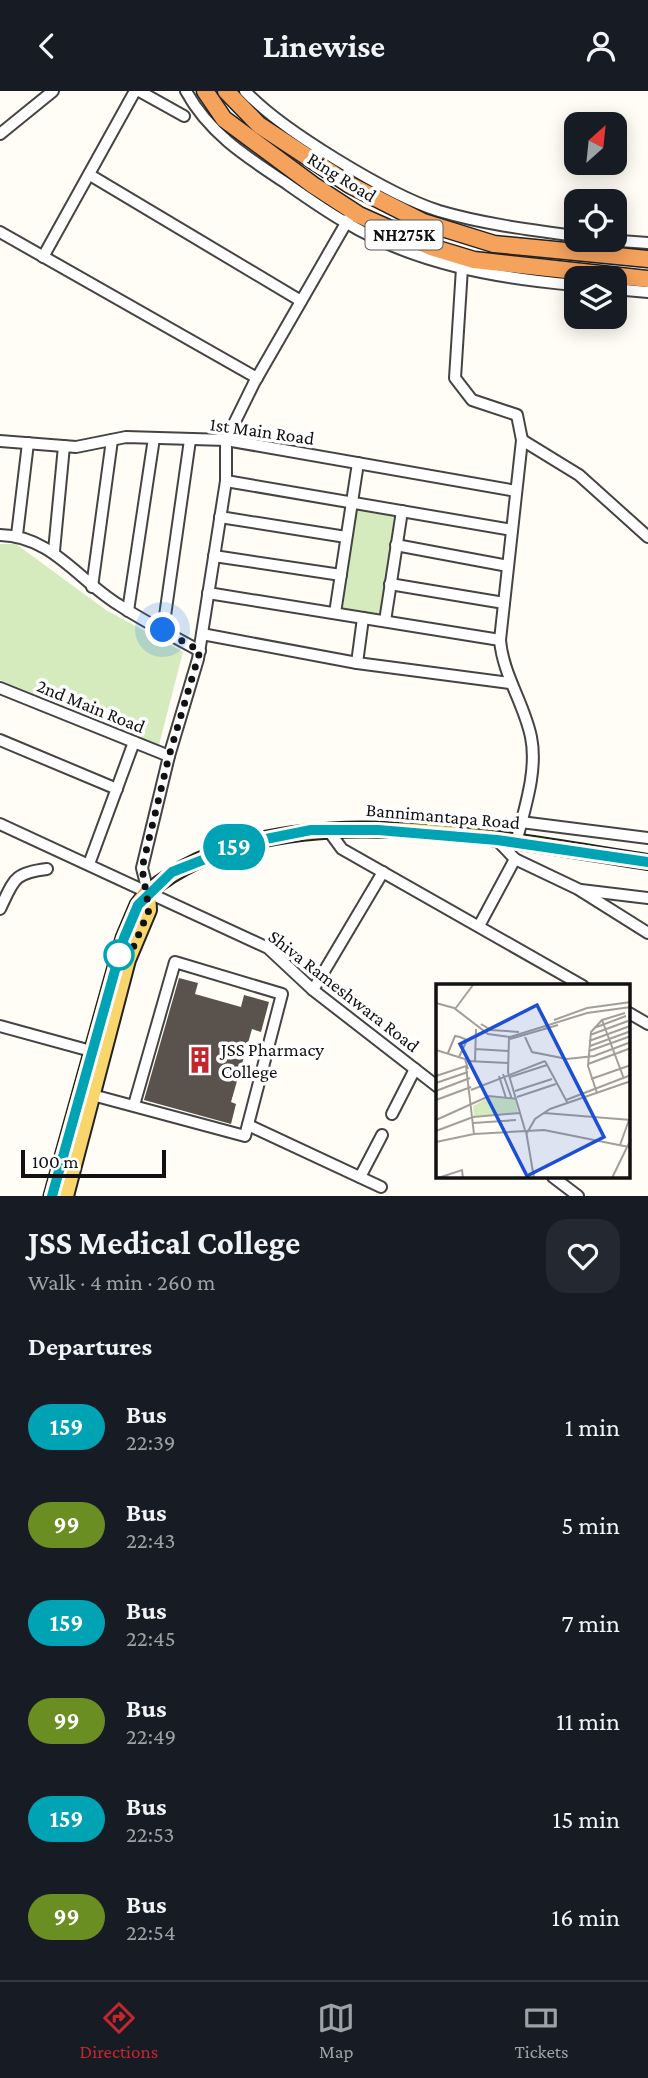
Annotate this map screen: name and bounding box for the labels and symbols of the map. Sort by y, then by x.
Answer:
north arrow [564,112,626,175]
street label: Ring Road [304,148,380,206]
road number: NH275K [366,221,442,250]
street label: 1st Main Road [208,413,316,449]
your location [145,612,180,647]
street label: 2nd Main Road [34,675,148,737]
street label: Bannimantapa Road [365,799,521,833]
line badge: 159 [194,824,274,870]
street label: Shiva Rameshwara Road [264,926,424,1056]
unlabelled marker [104,940,134,970]
inset map [436,984,630,1178]
place label: JSS Pharmacy College [219,1039,324,1082]
building icon: JSS Pharmacy College [185,1045,215,1075]
scale bar [21,1147,166,1179]

